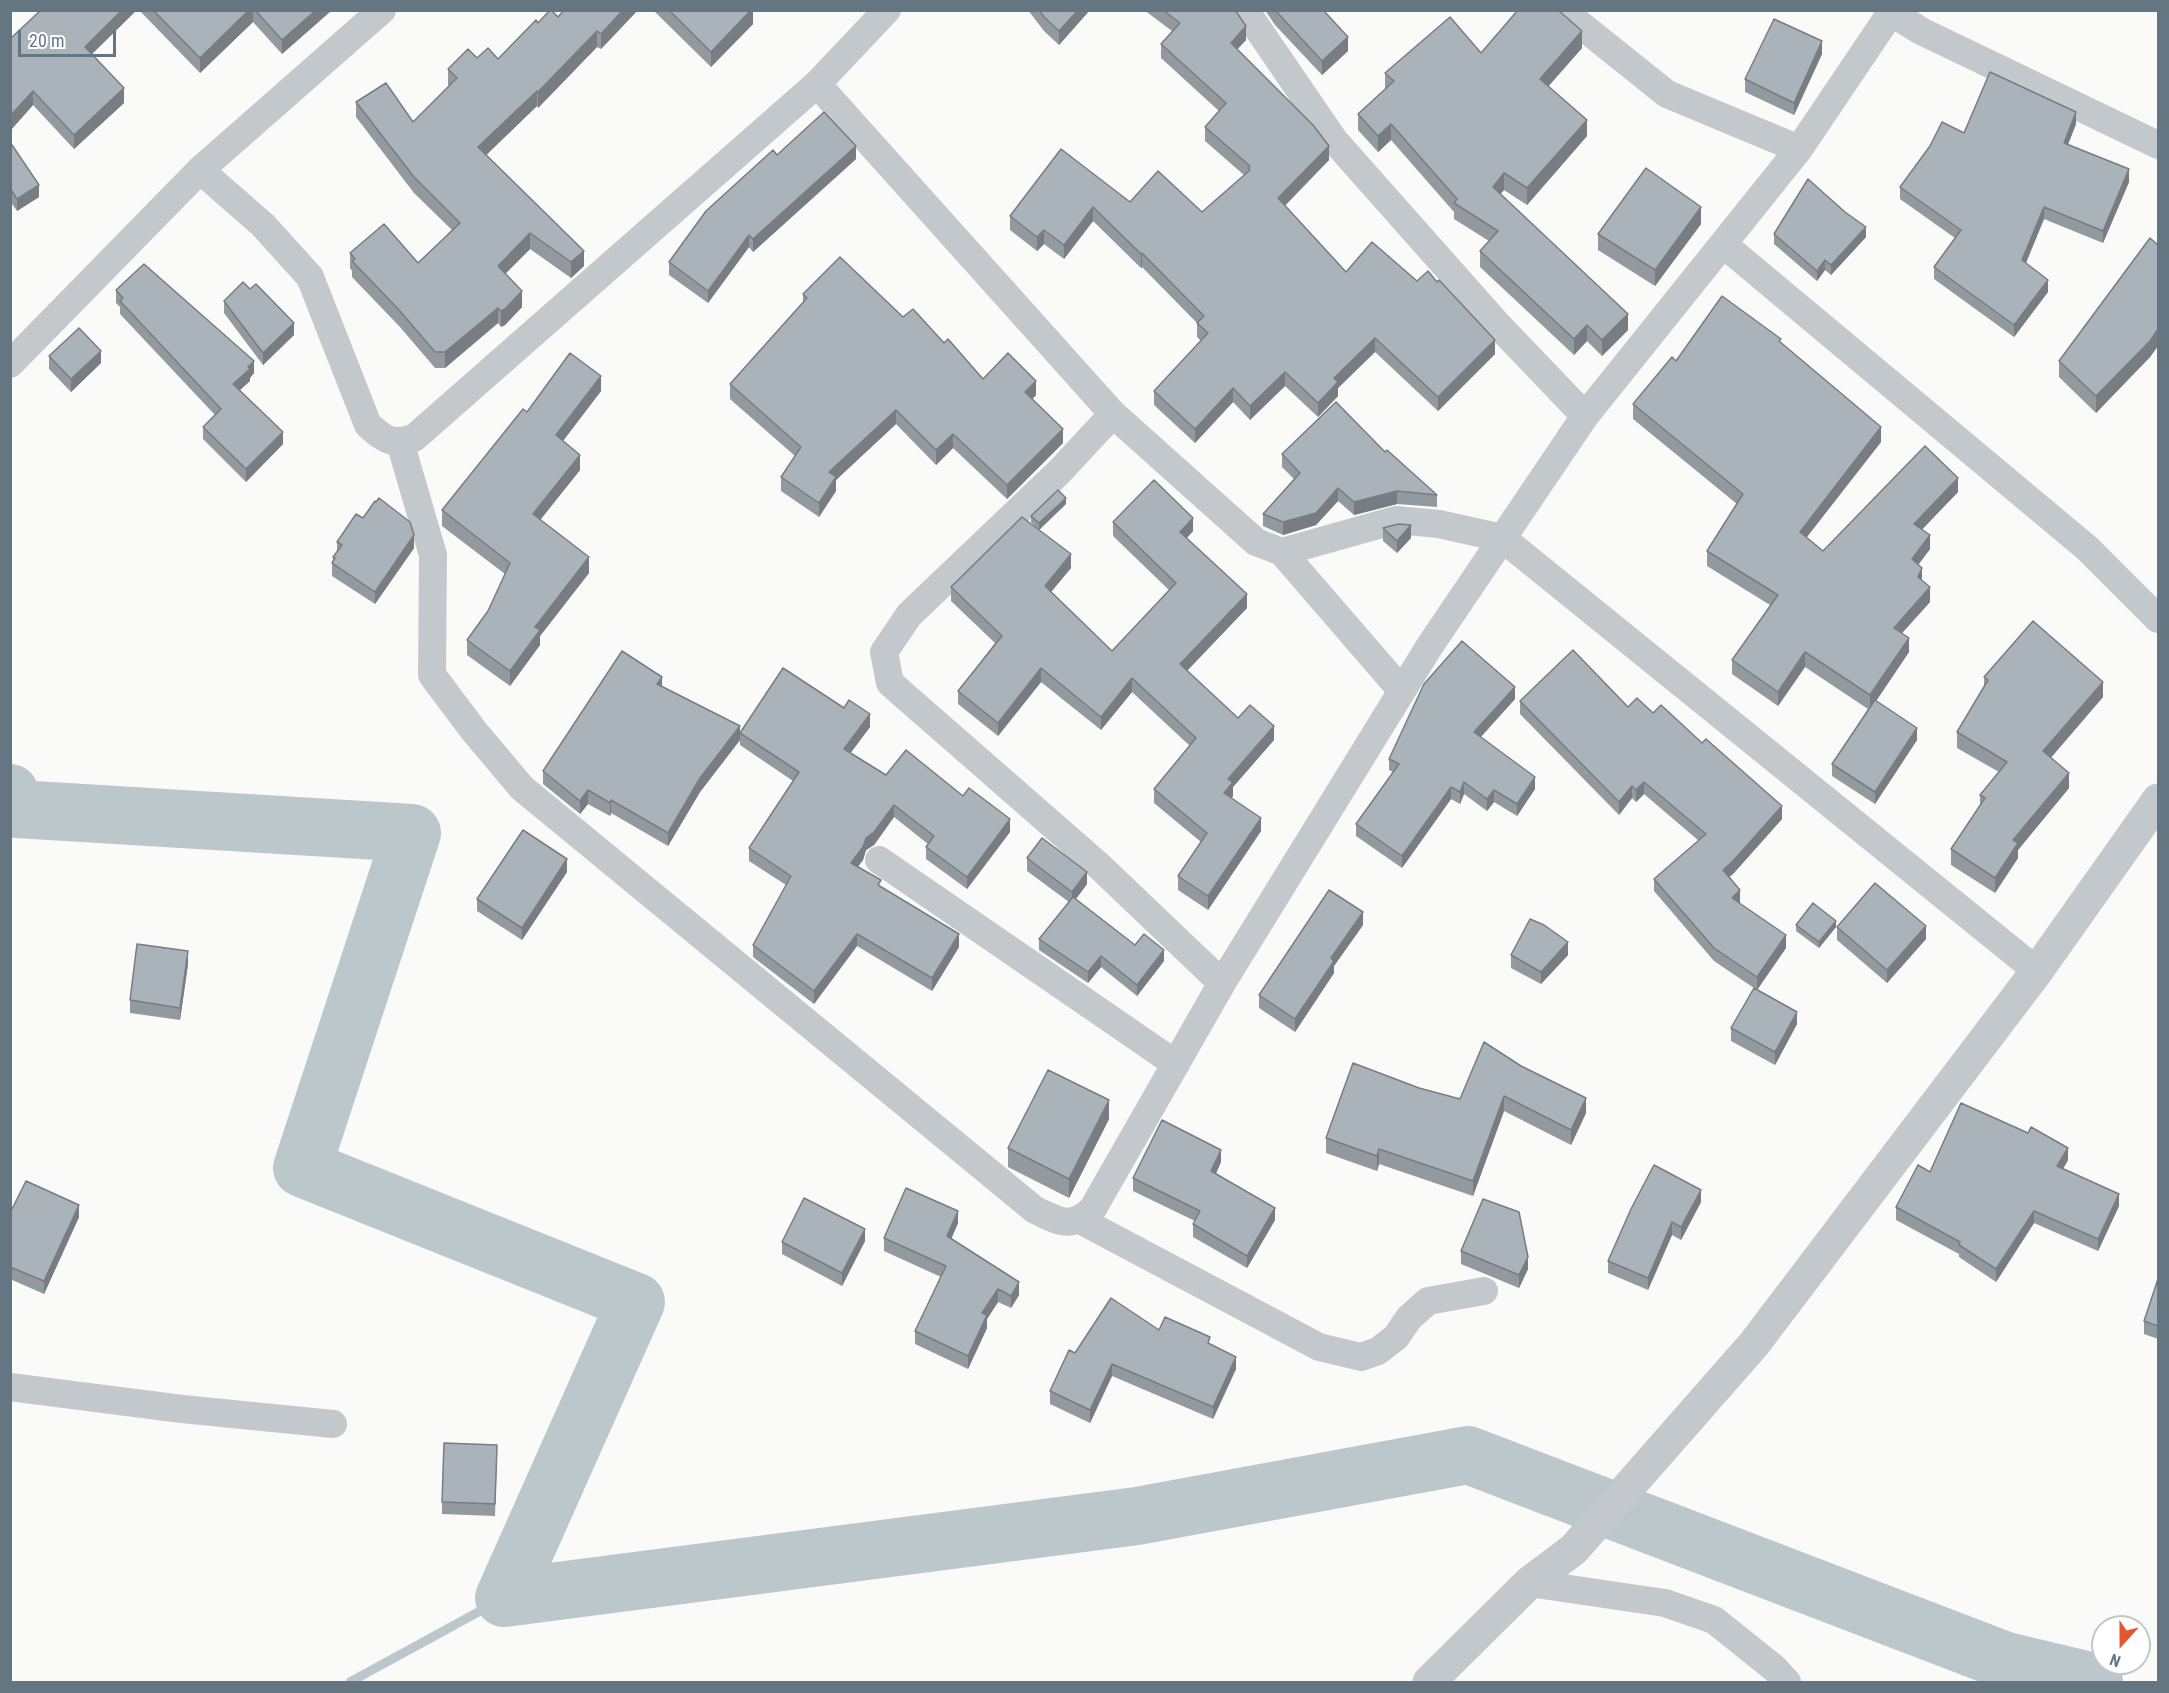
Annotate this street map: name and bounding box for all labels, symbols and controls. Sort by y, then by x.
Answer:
scale bar [21,18,118,56]
text: 20 m [29,30,64,51]
north arrow [2091,1615,2151,1675]
text: N [2107,1650,2123,1671]

